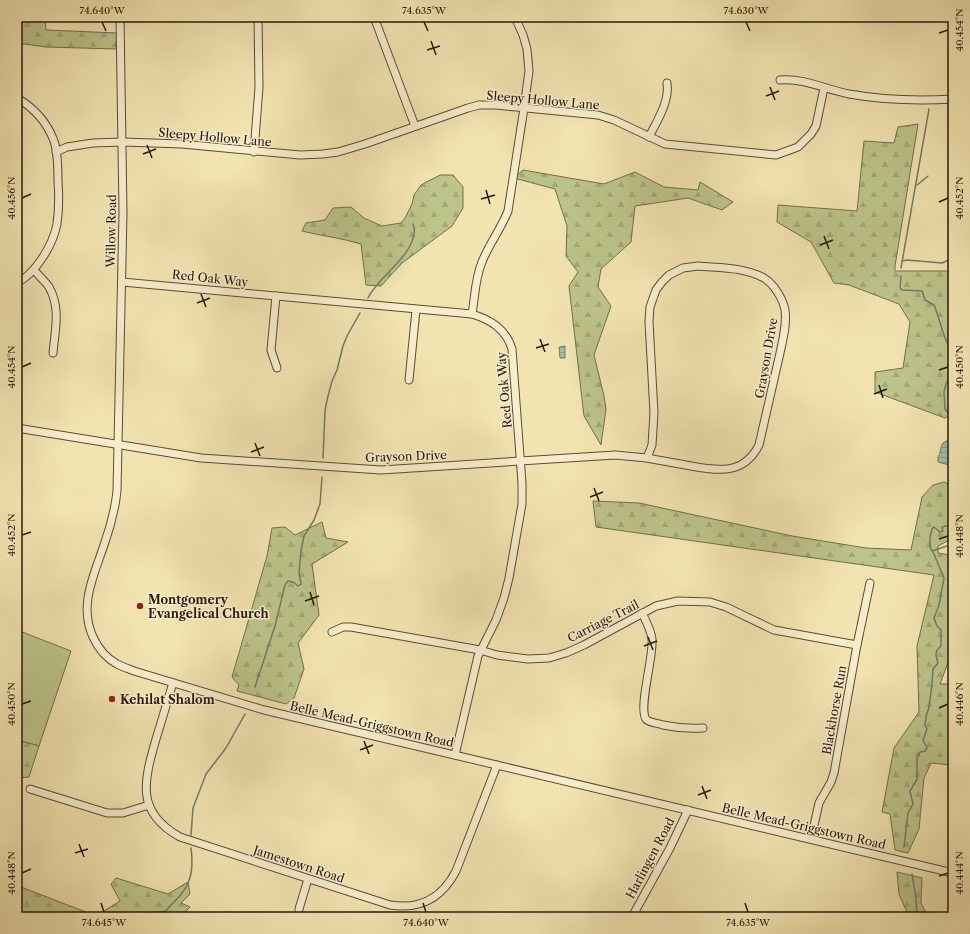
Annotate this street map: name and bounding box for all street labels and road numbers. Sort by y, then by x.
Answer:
street label: Sleepy Hollow Lane [486,88,600,112]
street label: Sleepy Hollow Lane [158,125,272,149]
street label: Willow Road [103,194,119,269]
street label: Red Oak Way [171,267,249,289]
street label: Grayson Drive [752,316,781,399]
street label: Red Oak Way [493,351,515,429]
street label: Grayson Drive [365,447,447,465]
street label: Carriage Trail [565,596,642,645]
street label: Blackhorse Run [819,664,849,756]
street label: Belle Mead-Griggstown Road [289,698,456,750]
street label: Belle Mead-Griggstown Road [721,800,888,852]
street label: Harlingen Road [622,814,678,901]
street label: Jamestown Road [250,842,347,886]

